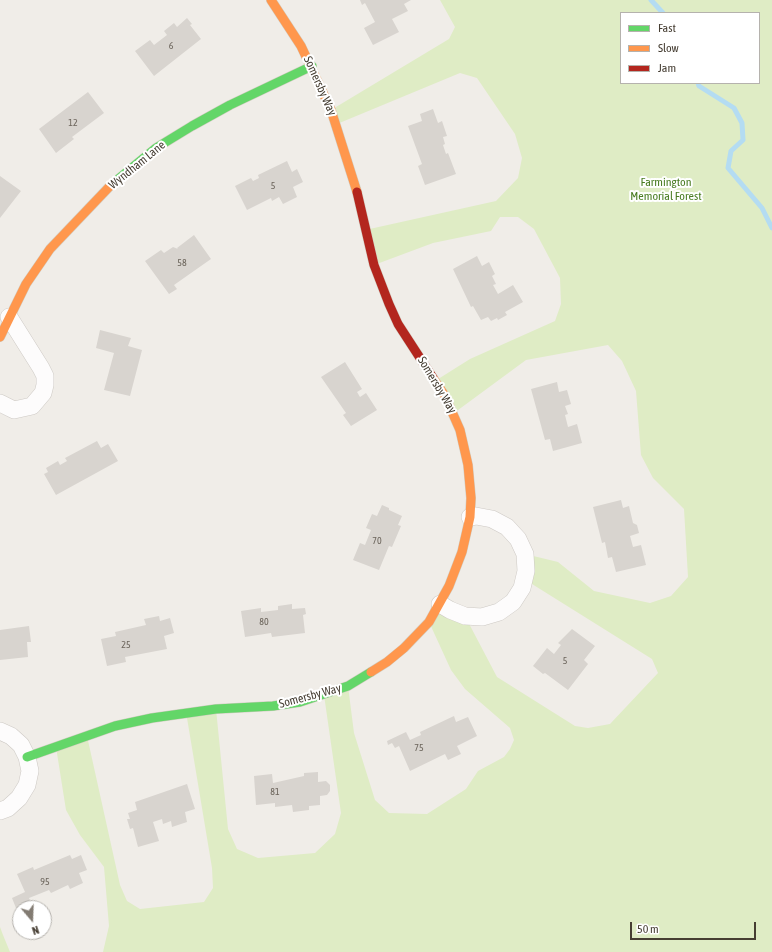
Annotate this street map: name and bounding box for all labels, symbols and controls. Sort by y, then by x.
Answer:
legend [620,12,760,84]
text: Fast [658,21,676,35]
house number: 6 [169,40,173,52]
text: Slow [658,41,679,55]
street label: Somersby Way [300,54,340,118]
text: Jam [658,61,676,75]
house number: 12 [68,117,78,129]
street label: Wyndham Lane [106,138,168,192]
park label: Farmington Memorial Forest [630,175,702,203]
house number: 5 [271,180,275,192]
house number: 58 [177,257,187,269]
street label: Somersby Way [414,354,460,416]
house number: 70 [372,535,382,547]
house number: 80 [259,616,269,628]
house number: 25 [121,639,131,651]
house number: 5 [563,655,567,667]
street label: Somersby Way [277,681,343,711]
house number: 75 [414,742,424,754]
house number: 81 [270,786,280,798]
house number: 95 [40,876,50,888]
north arrow [12,900,52,940]
scale bar [632,914,758,940]
text: 50 m [637,922,659,936]
text: N [31,924,41,937]

